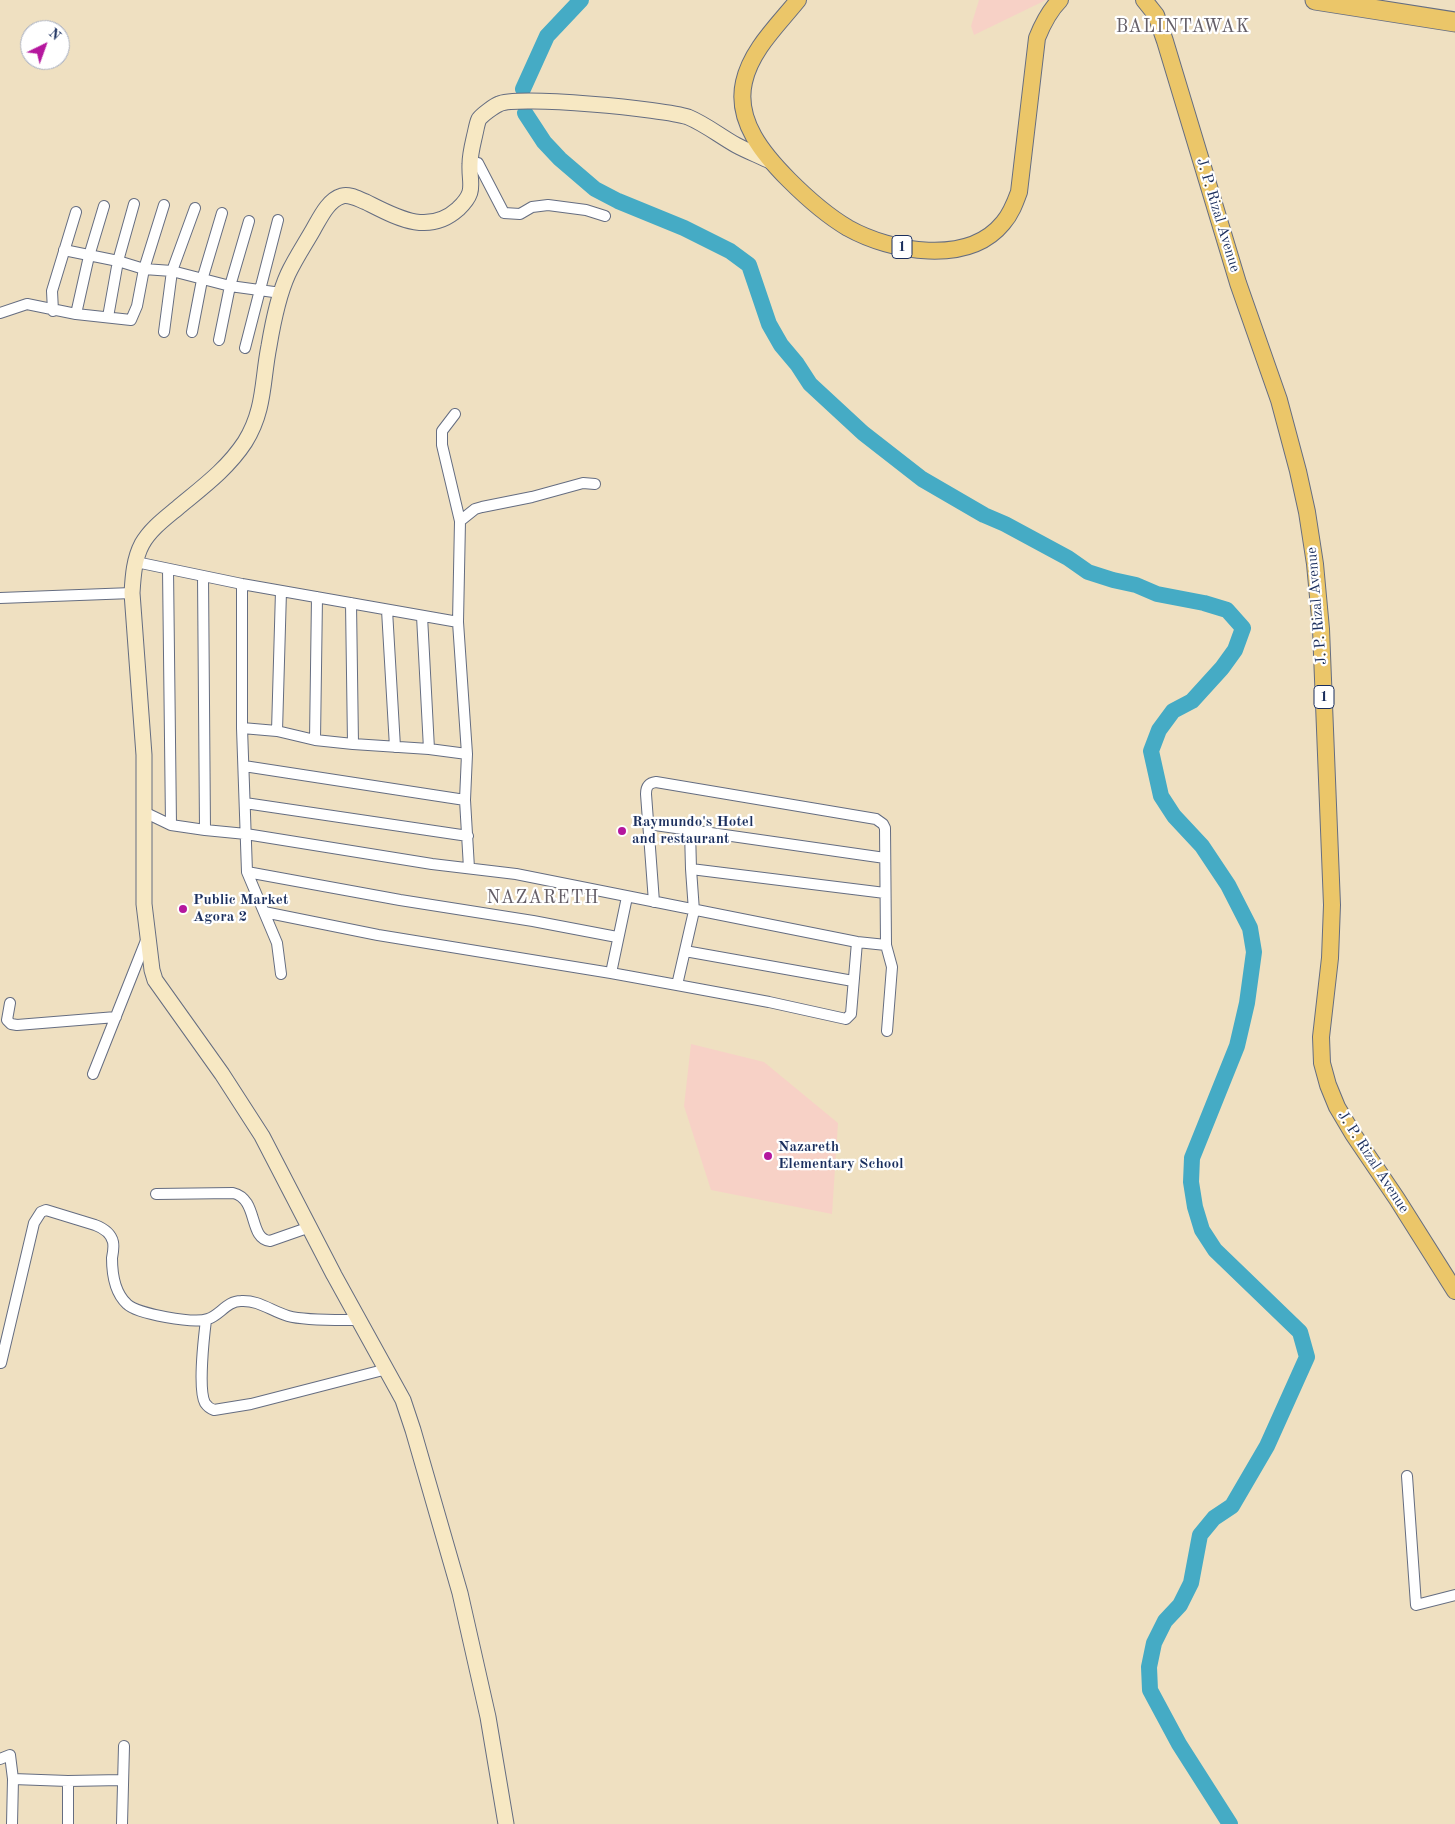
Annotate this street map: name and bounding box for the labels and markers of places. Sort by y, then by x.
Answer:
place label: Raymundo's Hotel and restaurant [632,813,754,848]
marker: Raymundo's Hotel and restaurant [616,825,628,837]
place label: Public Market Agora 2 [193,891,288,926]
marker: Public Market Agora 2 [177,903,189,915]
place label: Nazareth Elementary School [778,1138,904,1173]
marker: Nazareth Elementary School [762,1150,774,1162]

